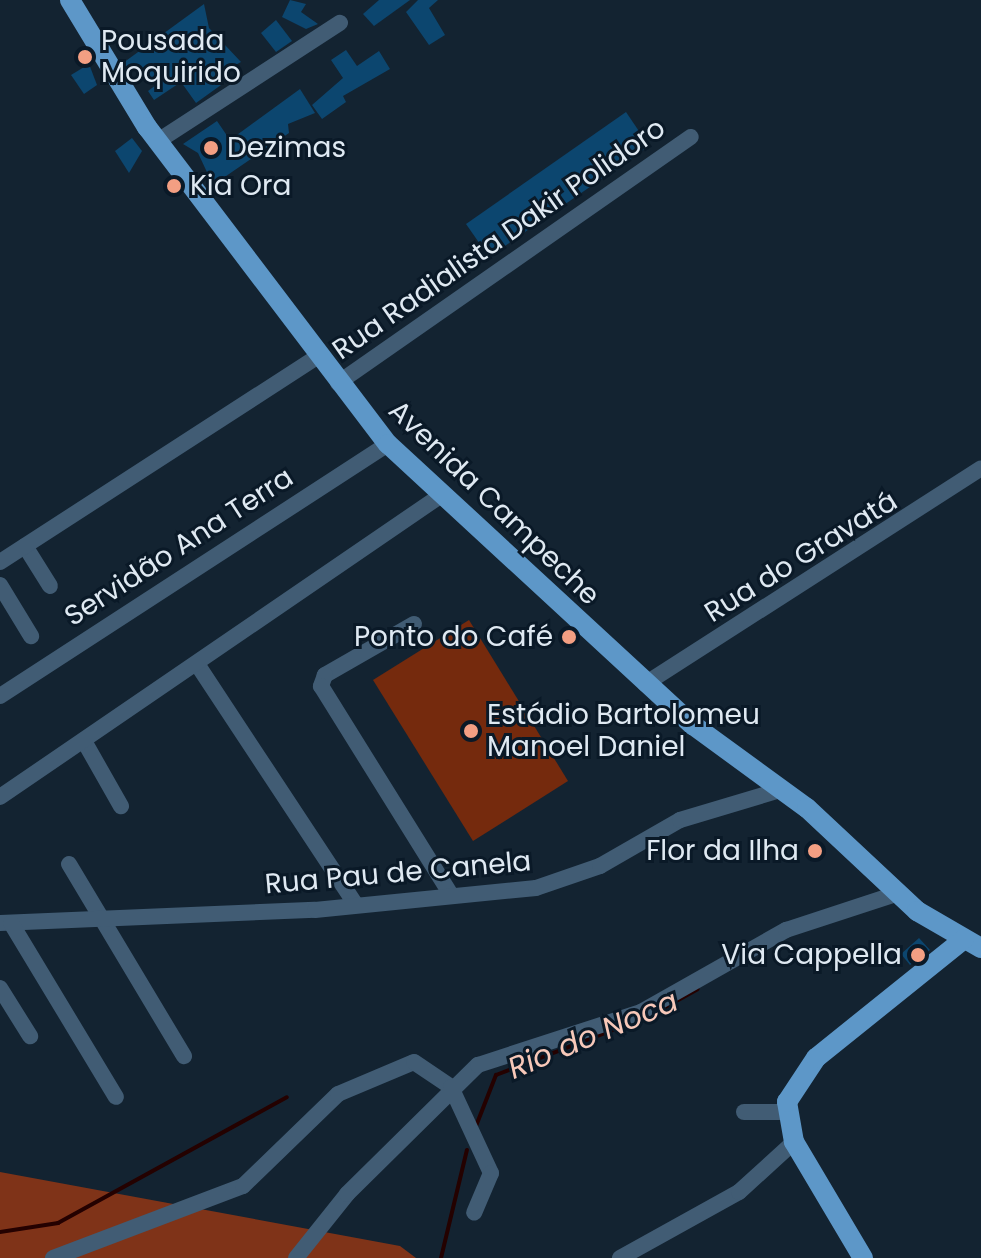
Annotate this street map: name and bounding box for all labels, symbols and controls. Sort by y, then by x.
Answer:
place label: Pousada Moquirido [101,24,241,90]
marker: Pousada Moquirido [76,48,94,66]
street label: Rua Radialista Dakir Polidoro [326,111,672,367]
place label: Dezimas [227,131,346,165]
marker: Dezimas [202,139,220,157]
place label: Kia Ora [190,169,291,203]
marker: Kia Ora [165,177,183,195]
street label: Avenida Campeche [382,394,606,612]
street label: Servidão Ana Terra [58,461,300,633]
street label: Rua do Gravatá [699,484,903,630]
place label: Ponto do Café [354,620,553,654]
marker: Ponto do Café [560,628,578,646]
place label: Estádio Bartolomeu Manoel Daniel [487,698,760,764]
marker: Estádio Bartolomeu Manoel Daniel [462,722,480,740]
place label: Flor da Ilha [646,834,799,868]
marker: Flor da Ilha [806,842,824,860]
street label: Rua Pau de Canela [263,845,533,901]
place label: Via Cappella [721,938,902,972]
marker: Via Cappella [909,946,927,964]
water label: Rio do Noca [503,983,683,1087]

